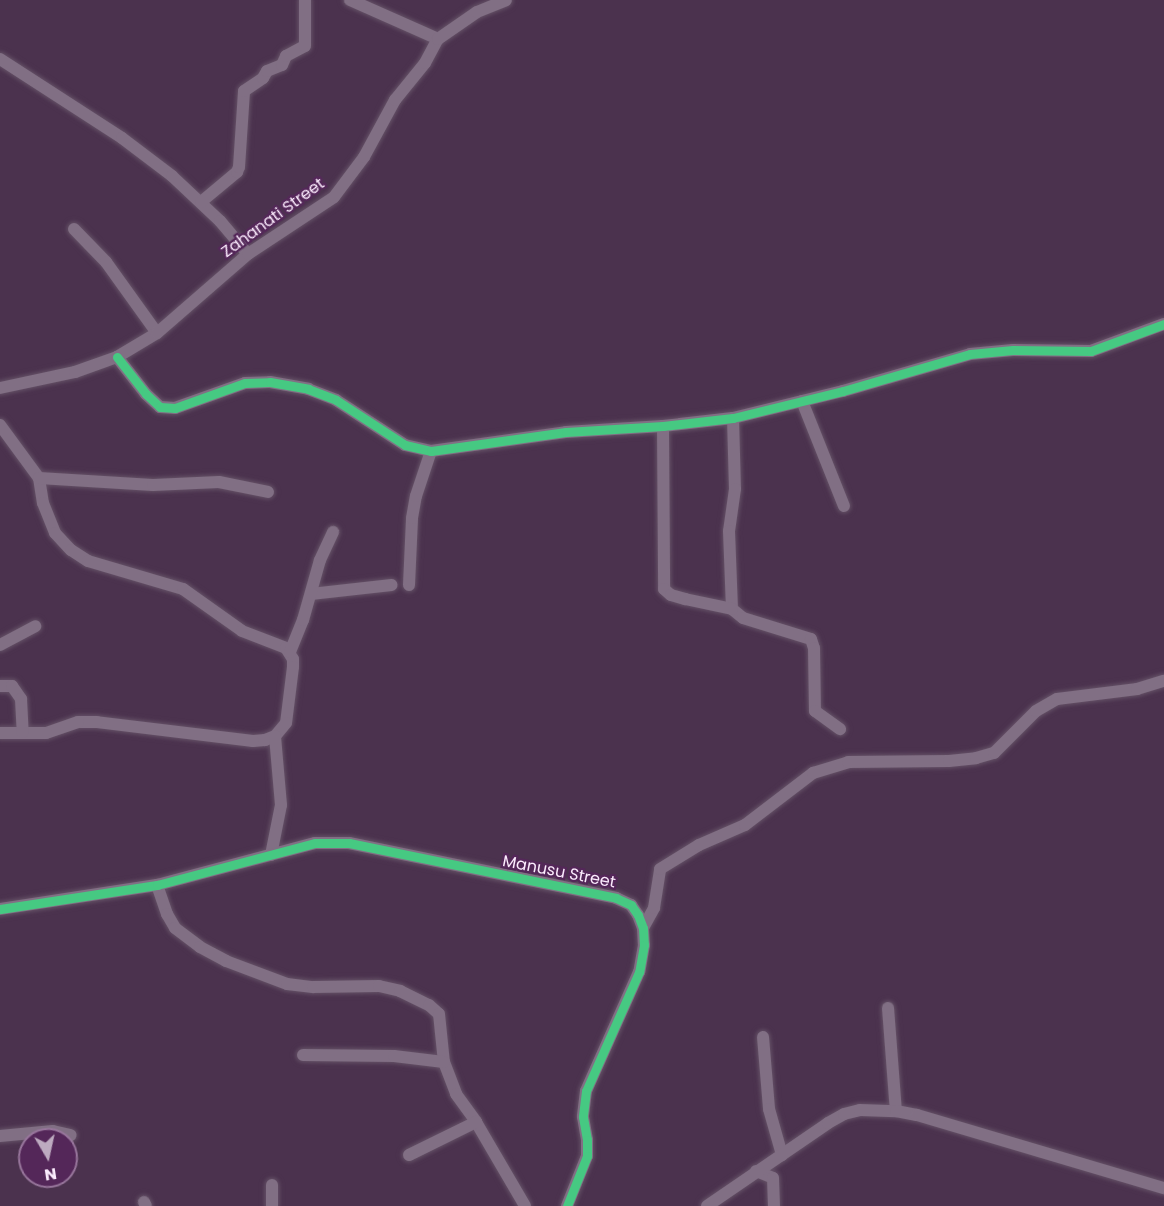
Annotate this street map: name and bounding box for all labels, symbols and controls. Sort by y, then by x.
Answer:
street label: Zahanati Street [218,174,328,262]
street label: Manusu Street [501,852,617,892]
north arrow [18,1128,78,1188]
text: N [43,1162,58,1187]

